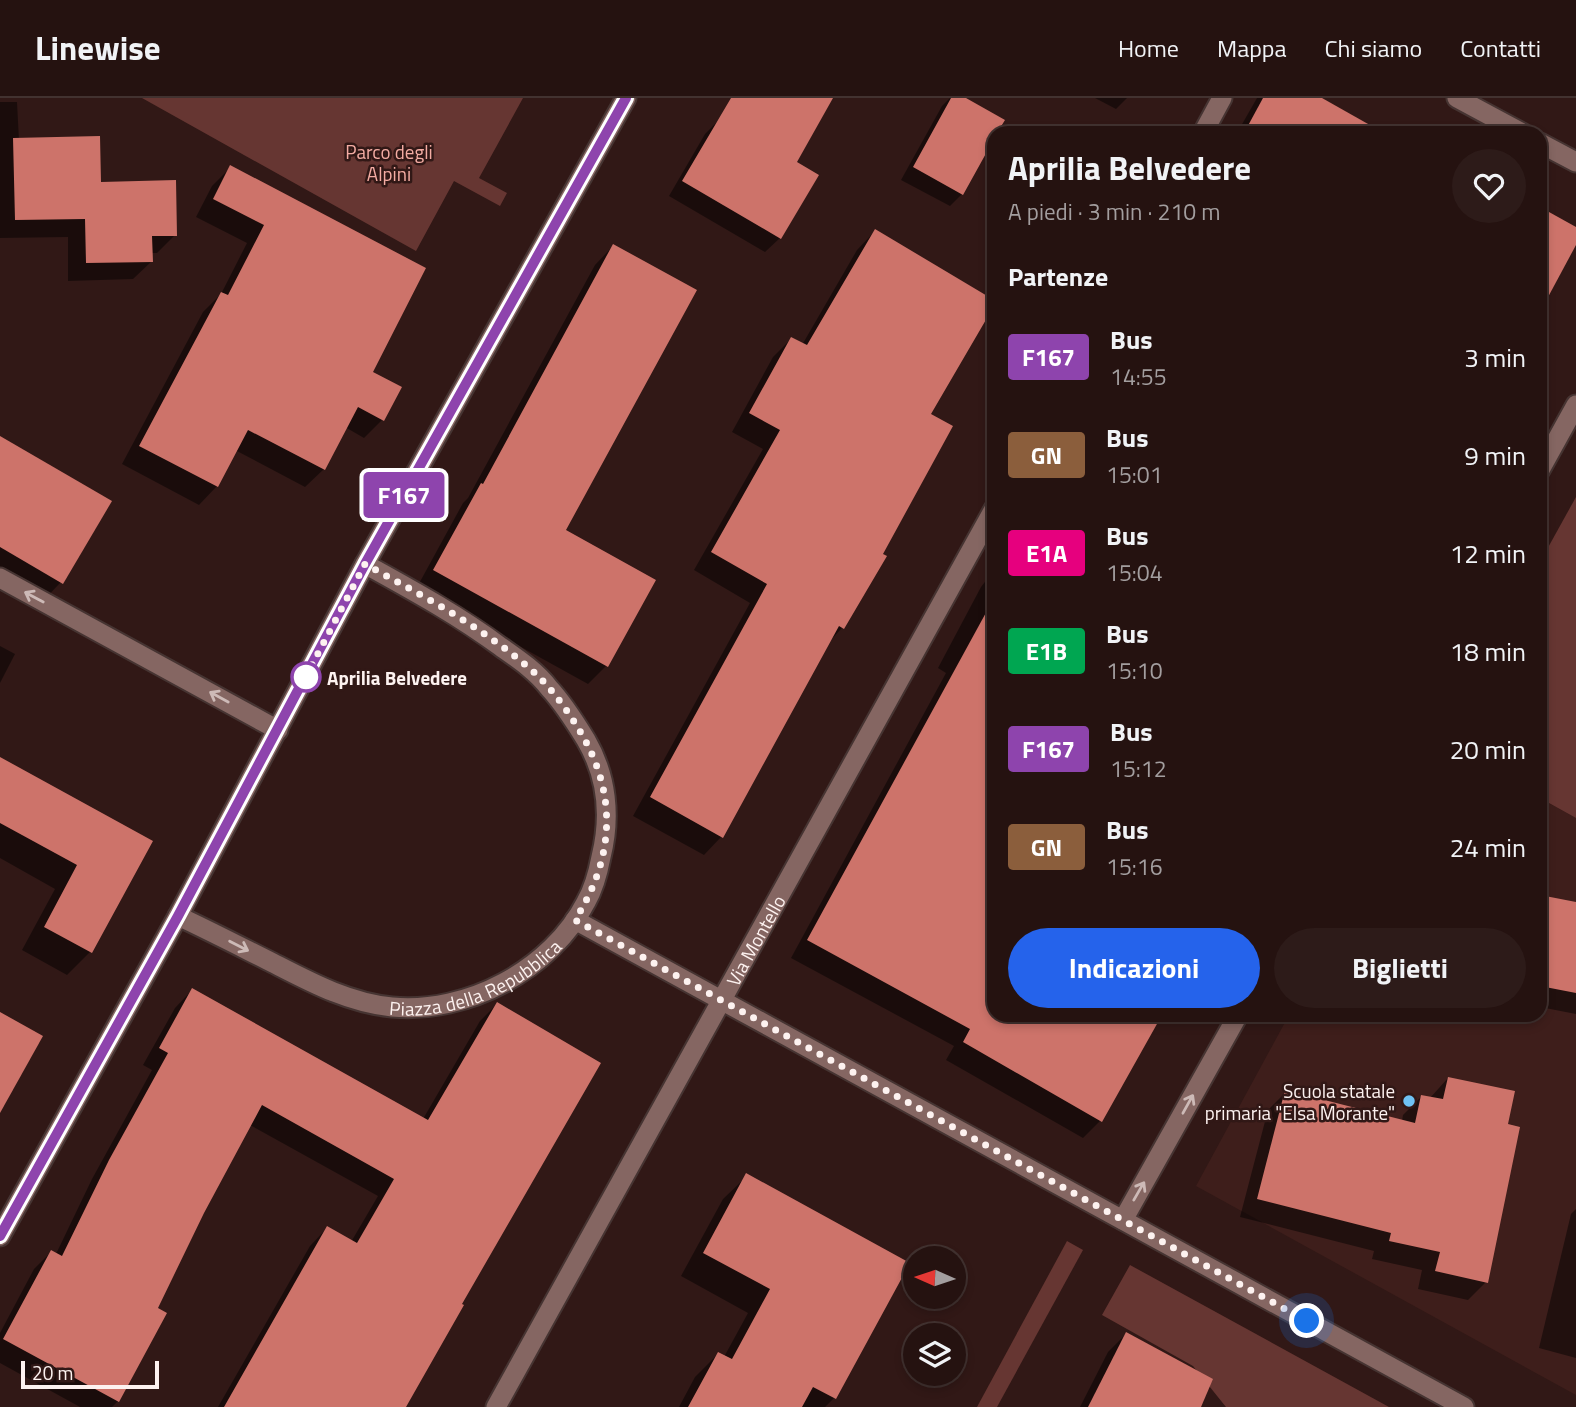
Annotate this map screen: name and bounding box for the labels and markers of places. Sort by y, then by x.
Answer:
marker: Aprilia Belvedere [291,662,321,692]
place label: Aprilia Belvedere [327,663,467,692]
place label: Scuola statale primaria "Elsa Morante" [1205,1076,1395,1127]
marker: Scuola statale primaria "Elsa Morante" [1401,1093,1417,1109]

